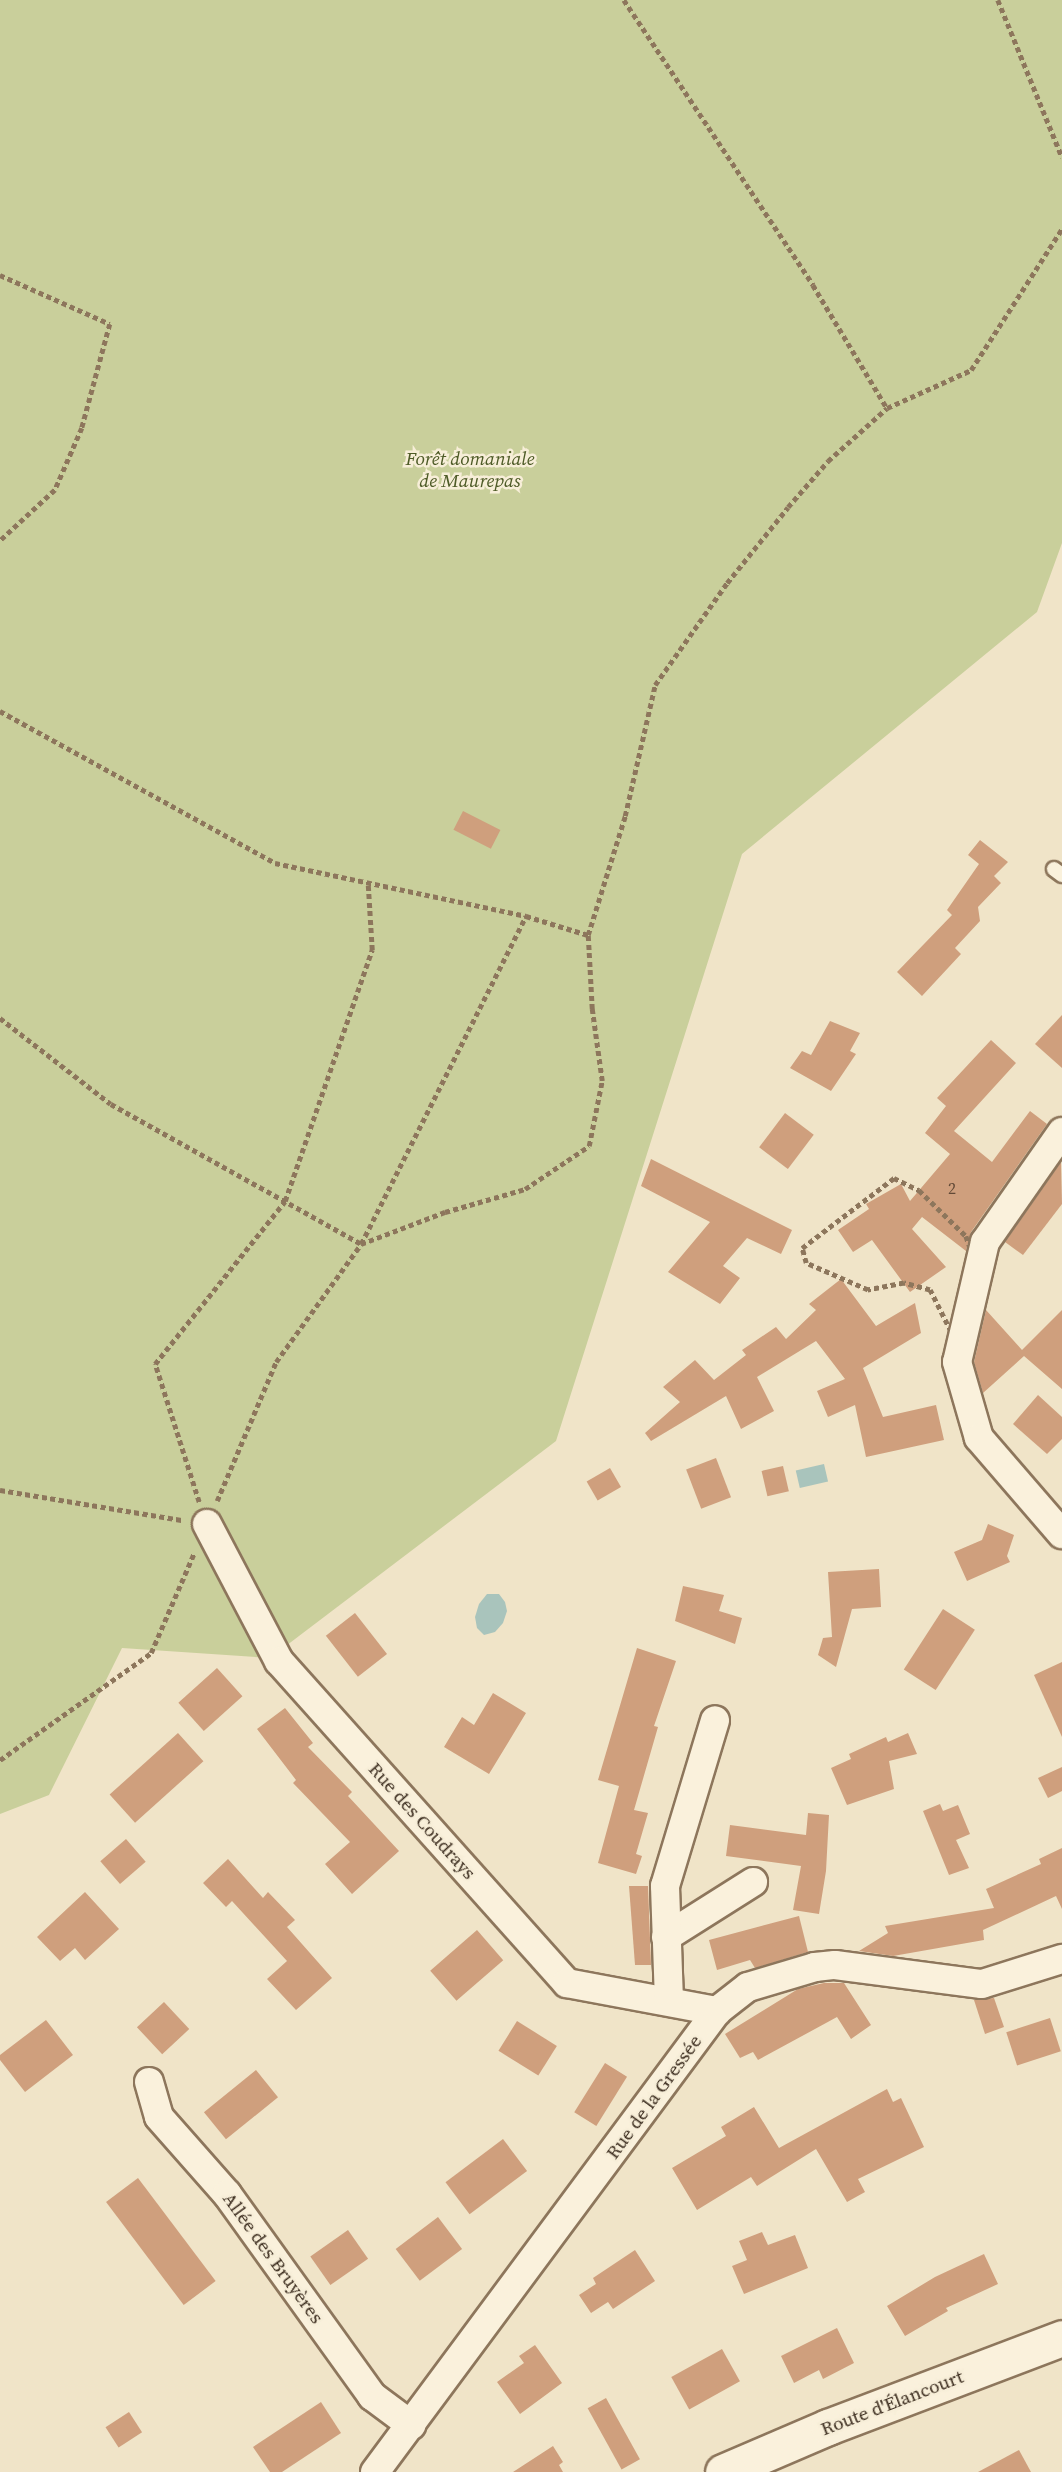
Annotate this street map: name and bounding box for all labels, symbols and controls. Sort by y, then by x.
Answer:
park label: Forêt domaniale de Maurepas [406,448,534,492]
house number: 2 [948,1178,956,1198]
street label: Rue des Coudrays [364,1758,480,1884]
street label: Rue de la Gressée [601,2030,707,2164]
street label: Allée des Bruyères [218,2188,328,2328]
street label: Route d'Élancourt [818,2365,966,2441]

